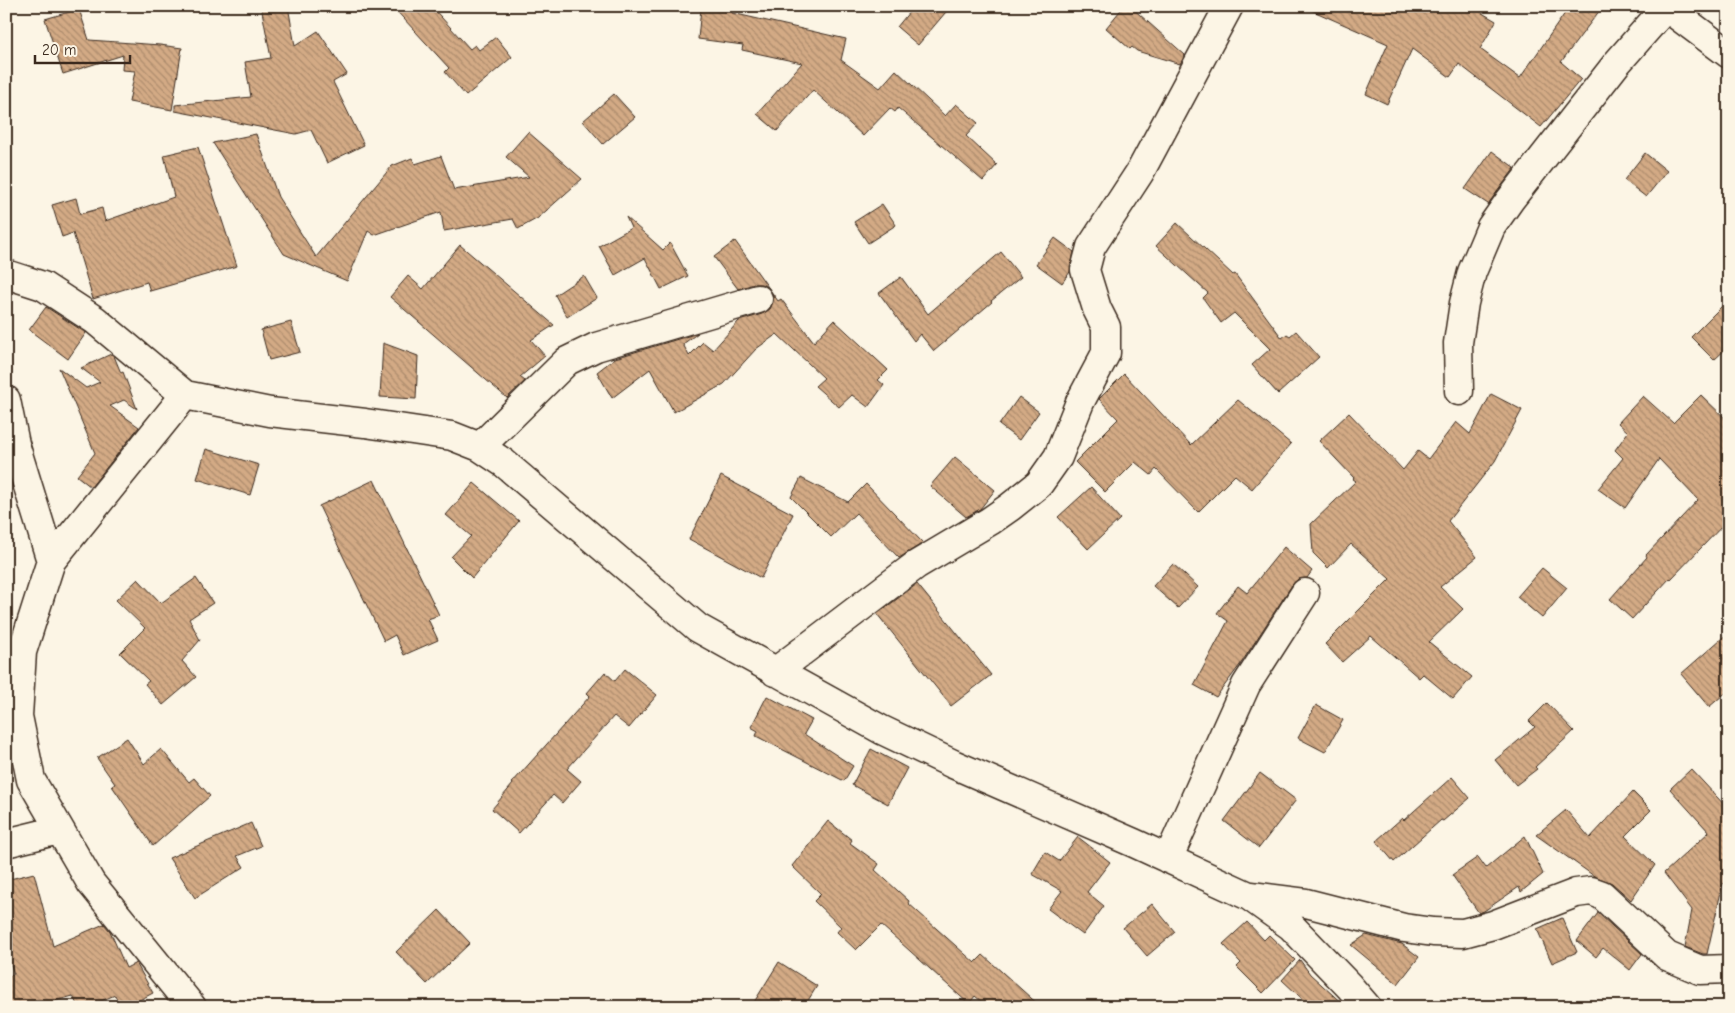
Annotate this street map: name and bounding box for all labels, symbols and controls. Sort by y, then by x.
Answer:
scale bar [35,32,130,64]
text: 20 m [42,41,76,59]

